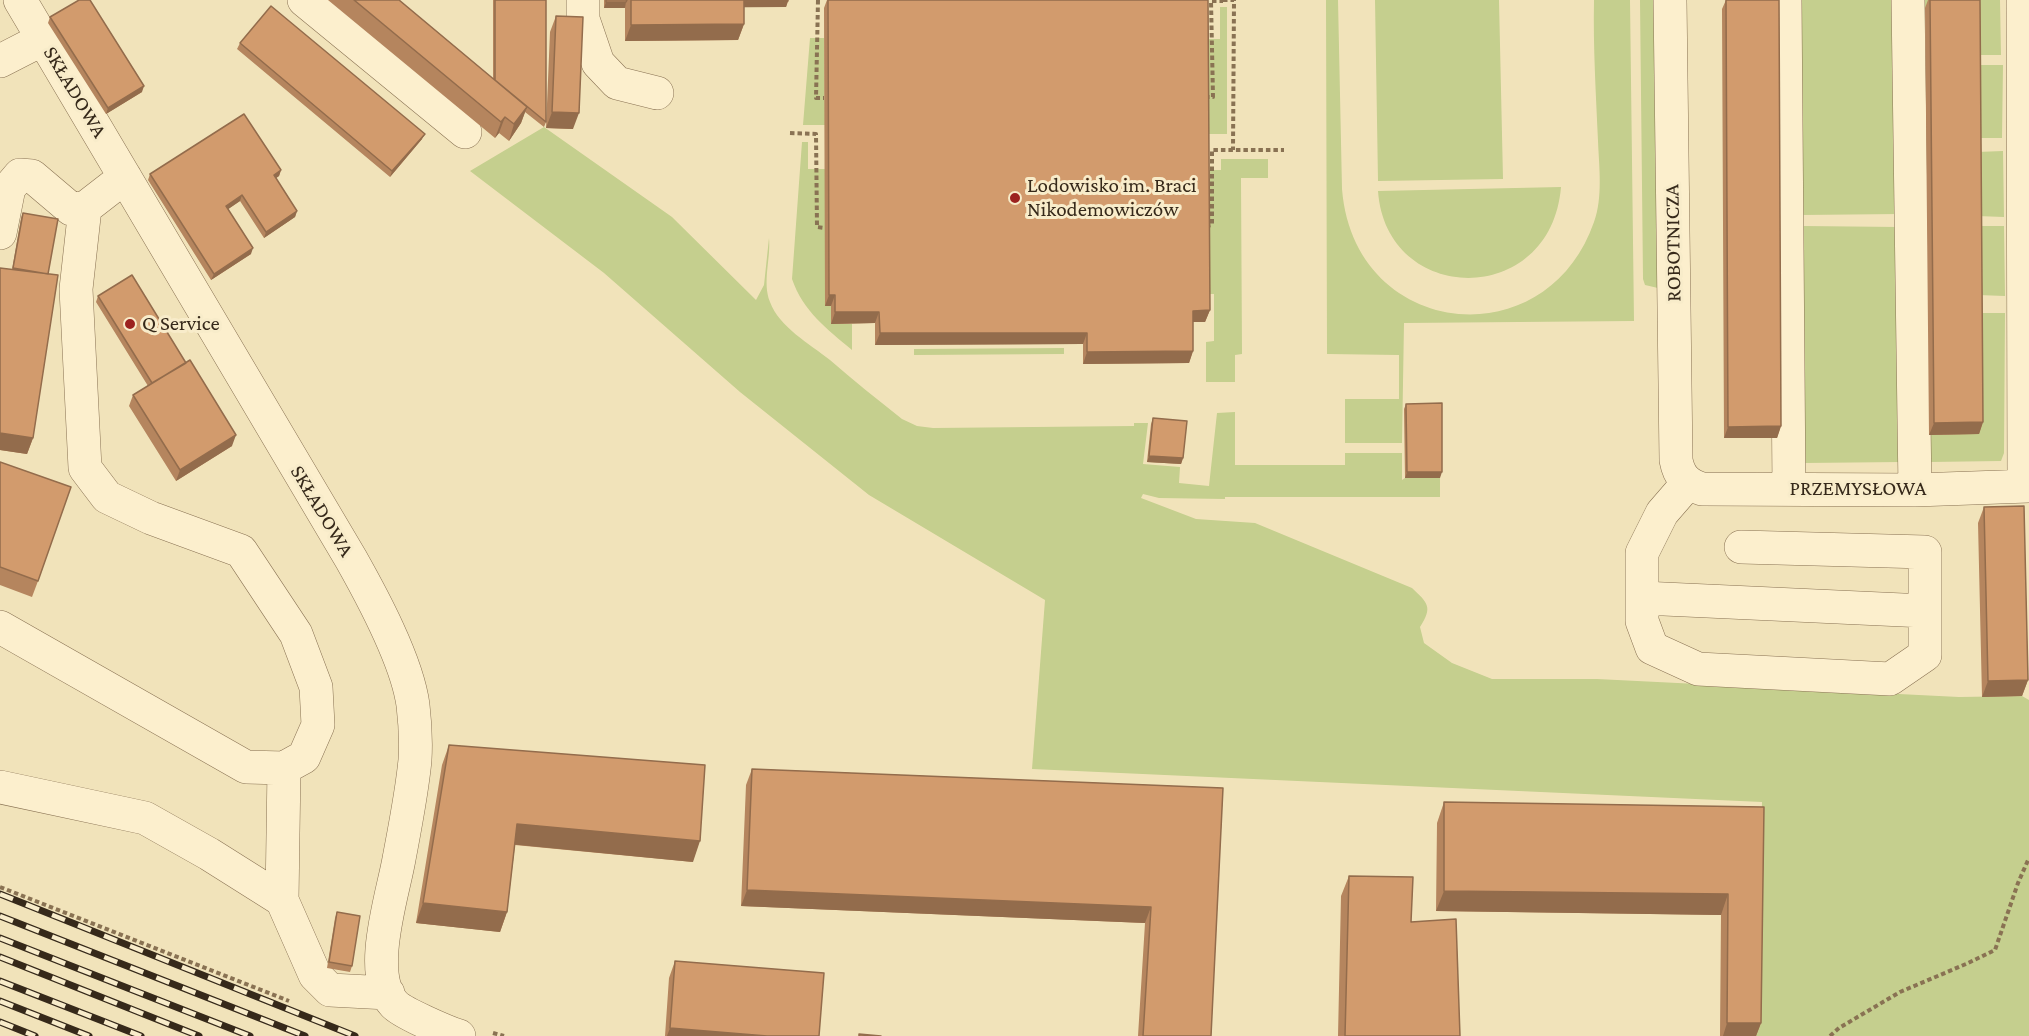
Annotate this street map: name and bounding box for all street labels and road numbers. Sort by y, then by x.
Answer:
street label: SKŁADOWA [38,42,112,142]
street label: ROBOTNICZA [1659,184,1687,302]
street label: SKŁADOWA [285,461,359,561]
street label: PRZEMYSŁOWA [1790,476,1926,502]

